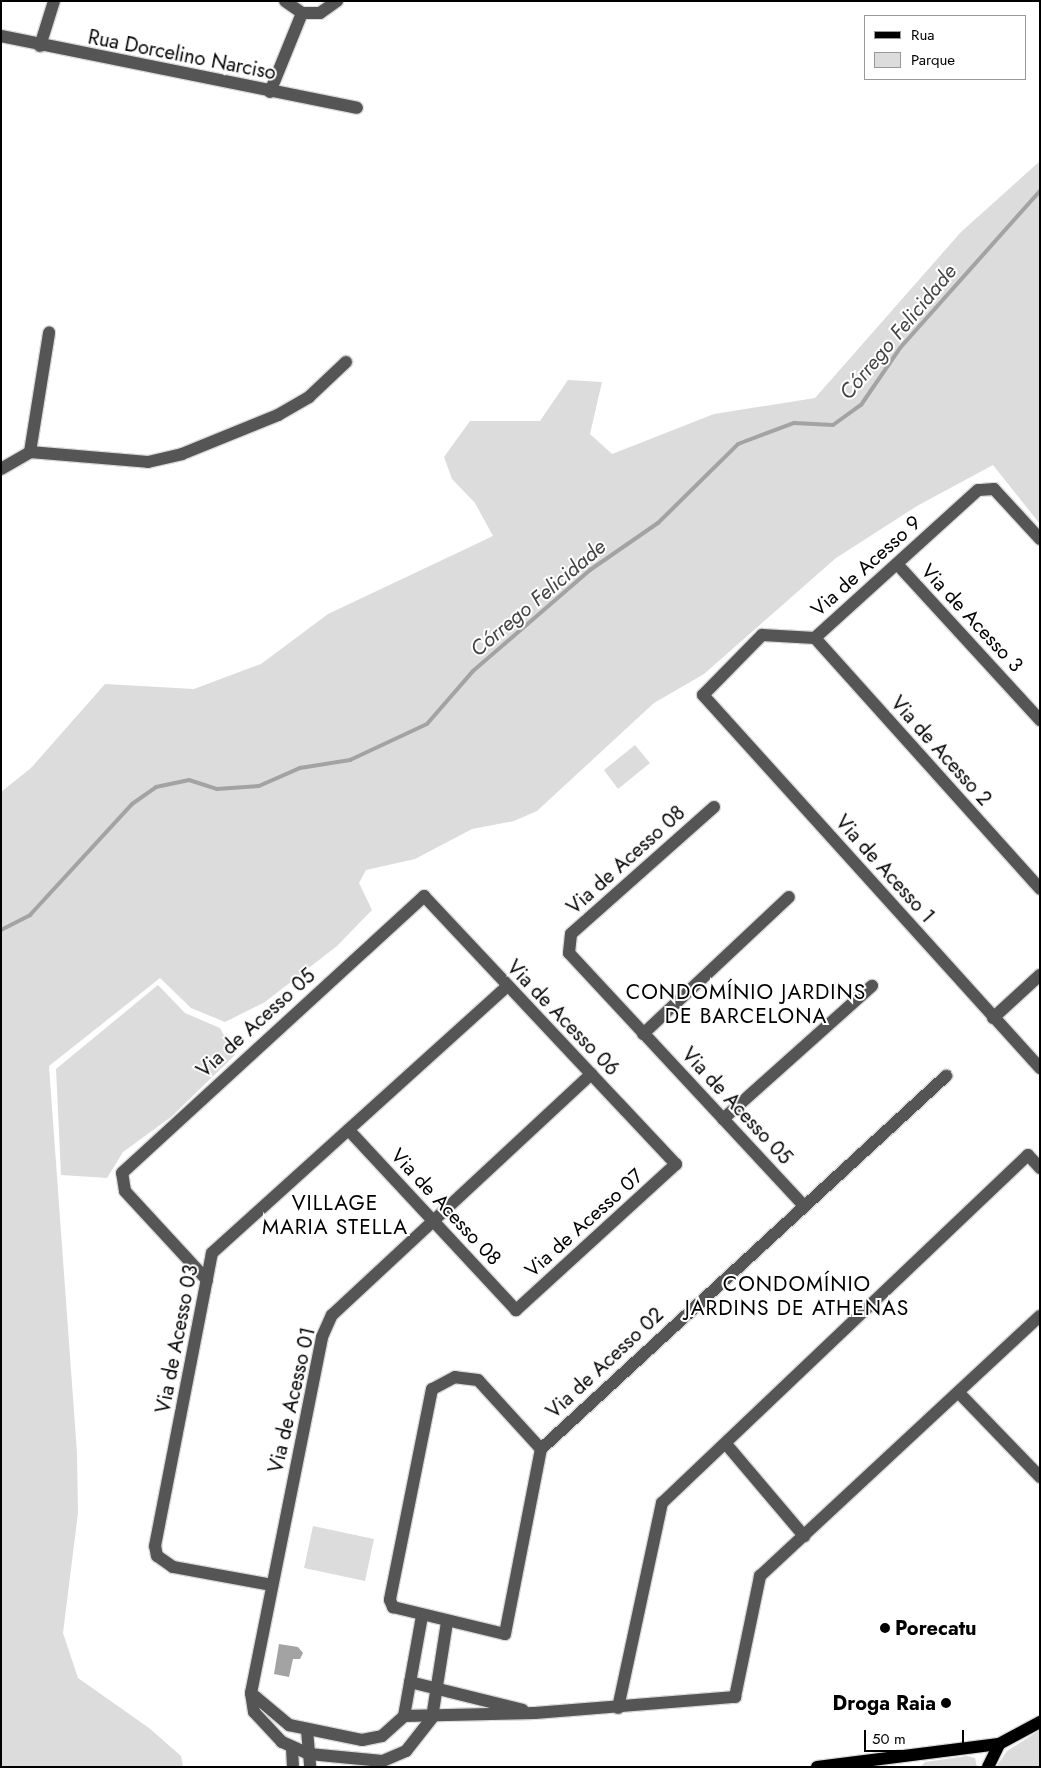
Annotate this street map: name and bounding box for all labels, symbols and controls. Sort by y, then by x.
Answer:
legend [864,15,1026,80]
text: Rua [911,24,935,46]
street label: Rua Dorcelino Narciso [86,25,278,85]
text: Parque [911,49,955,71]
water label: Córrego Felicidade [834,259,962,405]
street label: Via de Acesso 9 [806,510,926,622]
water label: Córrego Felicidade [465,534,611,662]
street label: Via de Acesso 3 [916,559,1028,677]
street label: Via de Acesso 2 [886,691,996,811]
street label: Via de Acesso 08 [562,801,690,919]
street label: Via de Acesso 1 [830,810,940,928]
street label: Via de Acesso 06 [502,955,624,1081]
street label: Via de Acesso 05 [192,964,320,1082]
district label: CONDOMÍNIO JARDINS DE BARCELONA [624,979,868,1029]
street label: Via de Acesso 05 [677,1043,797,1169]
street label: Via de Acesso 08 [386,1144,506,1270]
street label: Via de Acesso 07 [520,1164,648,1282]
district label: VILLAGE MARIA STELLA [260,1190,410,1240]
street label: Via de Acesso 03 [151,1263,203,1415]
district label: CONDOMÍNIO JARDINS DE ATHENAS [682,1271,912,1321]
street label: Via de Acesso 02 [542,1303,668,1423]
street label: Via de Acesso 01 [264,1325,320,1475]
place label: Porecatu [895,1616,977,1640]
marker: Porecatu [879,1622,891,1634]
place label: Droga Raia [833,1691,936,1715]
marker: Droga Raia [940,1697,952,1709]
scale bar [866,1720,966,1752]
text: 50 m [872,1728,906,1750]

